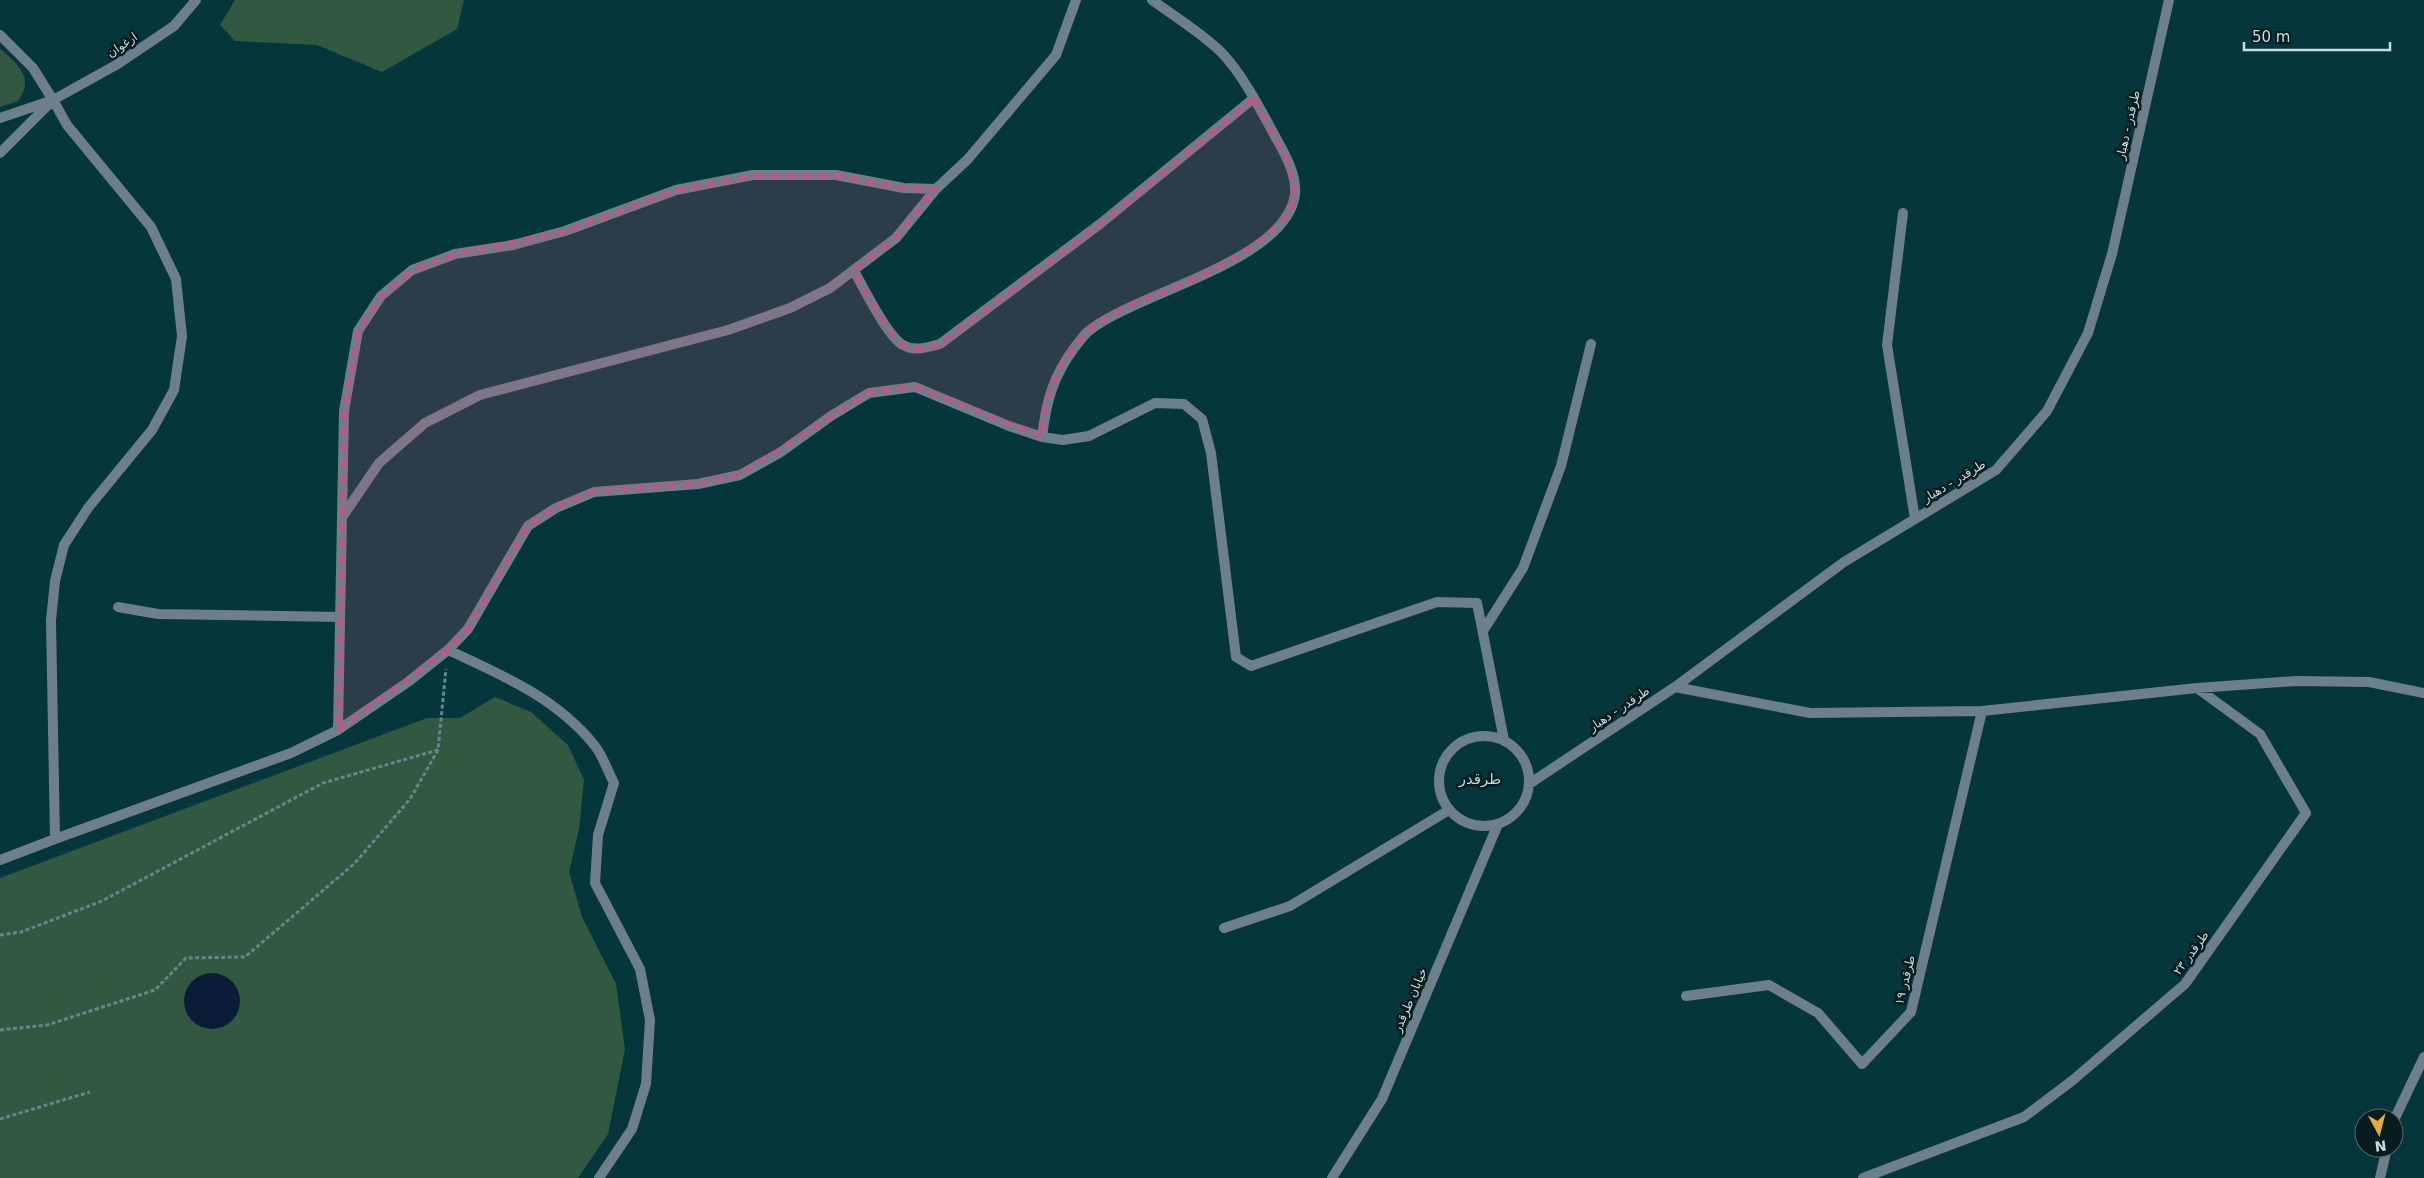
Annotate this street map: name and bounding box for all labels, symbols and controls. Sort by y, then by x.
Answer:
scale bar [2244,20,2390,52]
text: 50 m [2252,28,2290,46]
street label: ارغوان [104,30,140,61]
street label: طرقدر - دهبار [2113,89,2144,162]
street label: طرقدر - دهبار [1919,457,1988,507]
street label: طرقدر - دهبار [1585,683,1653,736]
district label: طرقدر [1458,770,1501,788]
street label: طرقدر ۲۳ [2170,928,2212,978]
street label: طرقدر ۱۹ [1892,954,1919,1007]
street label: خیابان طرقدر [1390,966,1431,1035]
north arrow [2354,1108,2404,1158]
text: N [2374,1137,2387,1155]

